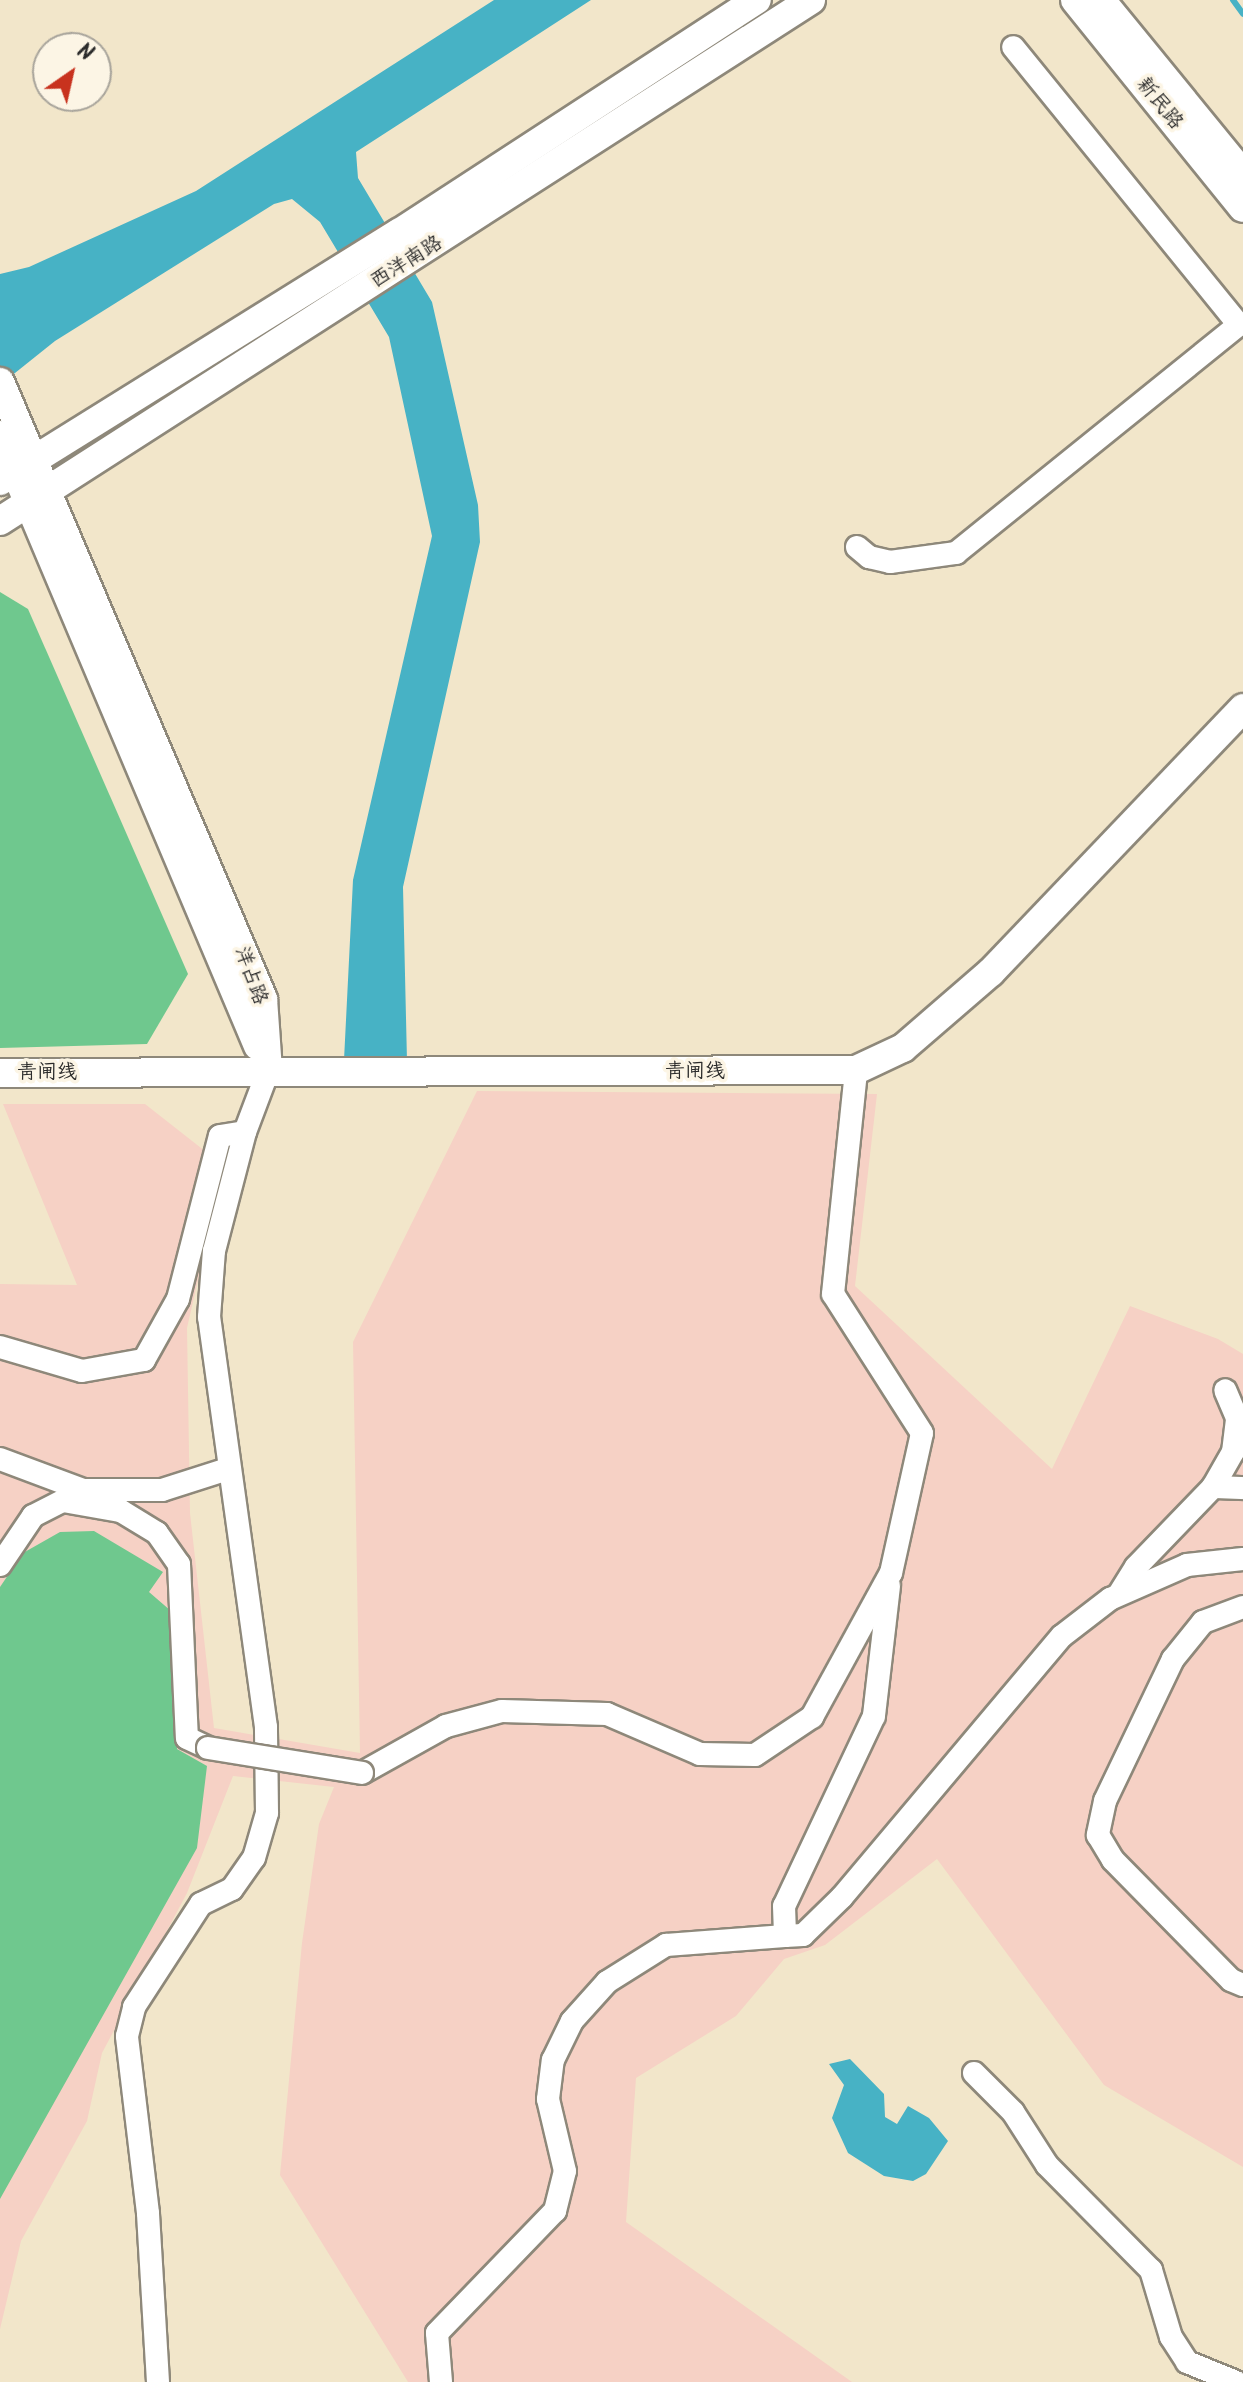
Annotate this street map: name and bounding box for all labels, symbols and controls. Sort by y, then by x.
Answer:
north arrow [32,32,112,112]
text: N [69,35,100,72]
street label: 新民路 [1131,73,1187,135]
street label: 西洋南路 [367,232,447,294]
street label: 洋占路 [228,944,272,1008]
street label: 青闸线 [665,1060,725,1084]
street label: 青闸线 [17,1061,77,1085]

